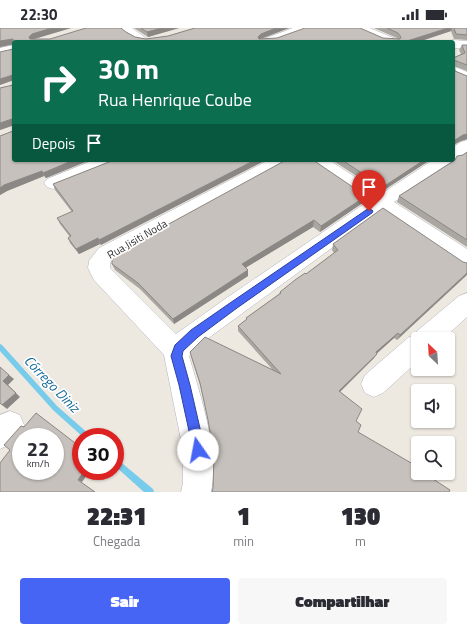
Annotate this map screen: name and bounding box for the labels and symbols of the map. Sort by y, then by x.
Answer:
pin [352,170,386,211]
street label: Rua Jisiti Noda [104,215,170,263]
north arrow [411,332,455,376]
water label: Córrego Diniz [20,350,86,418]
speed limit sign: 30 [72,428,124,480]
position arrow [177,429,219,471]

